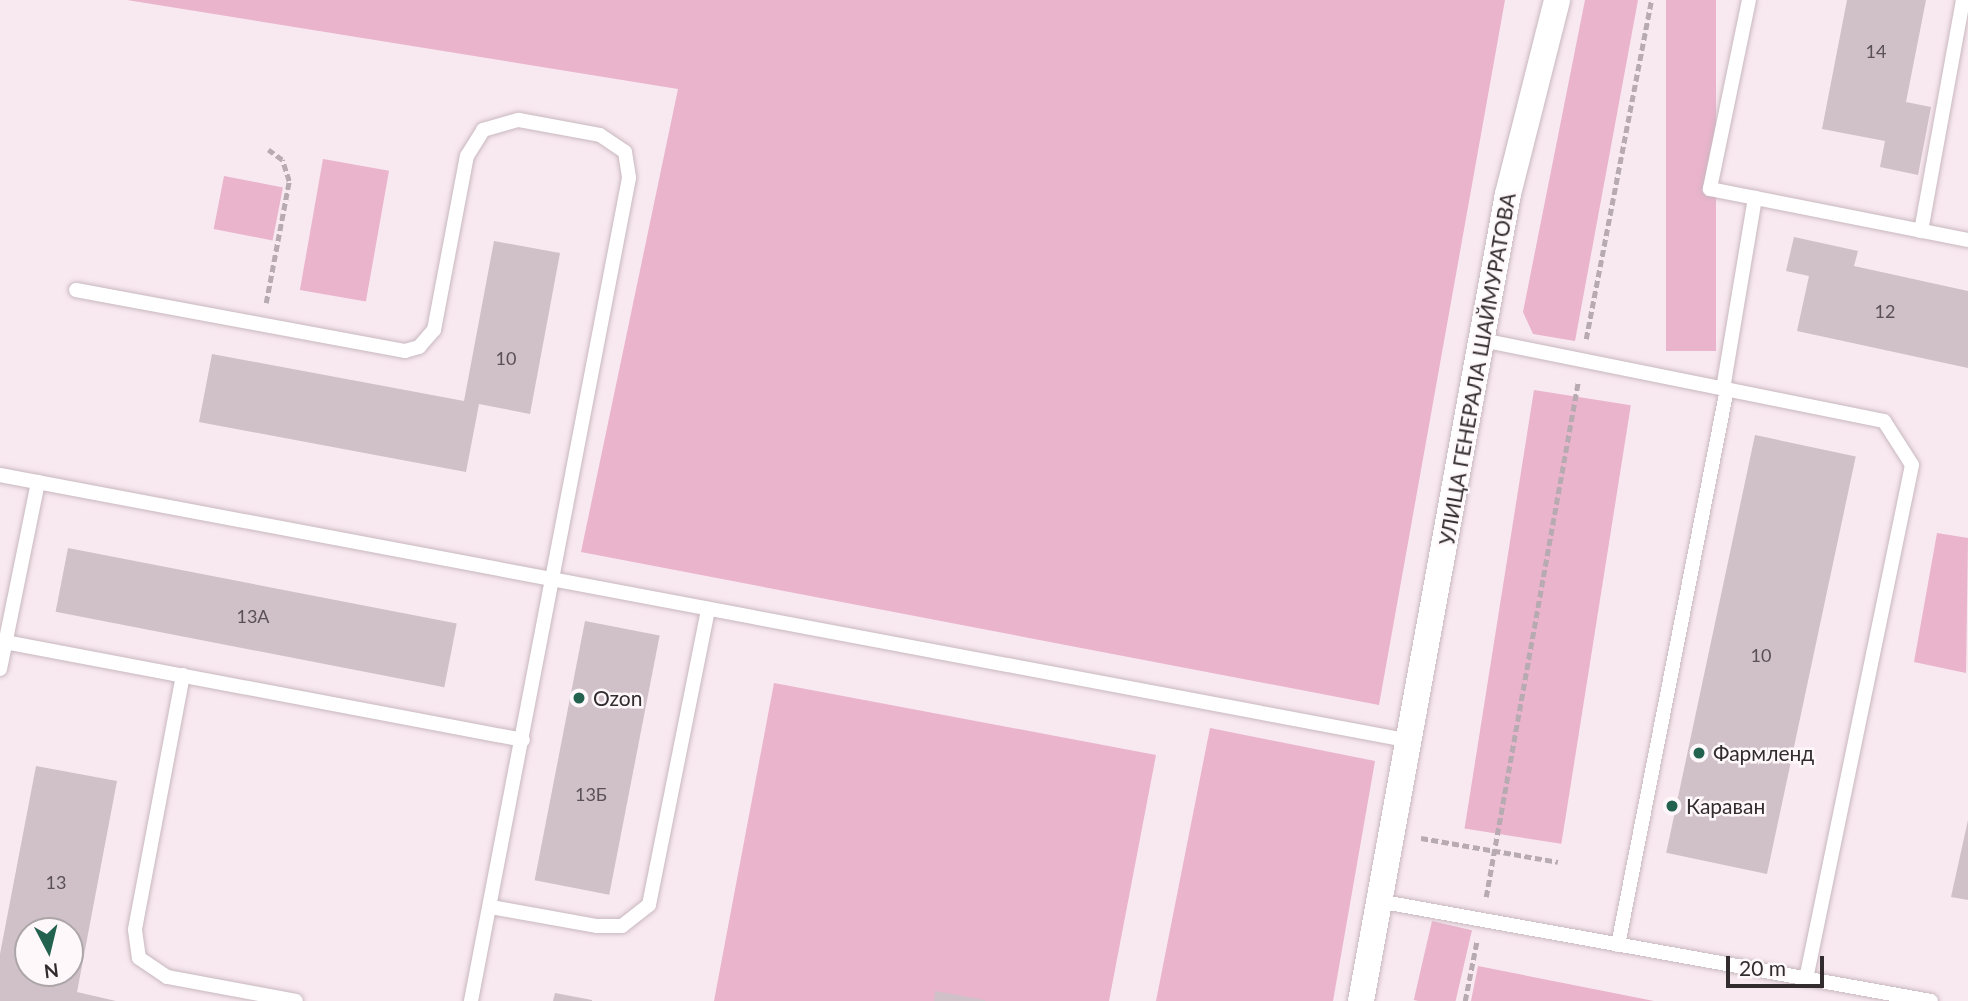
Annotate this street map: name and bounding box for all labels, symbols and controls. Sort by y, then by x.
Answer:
house number: 14 [1866,40,1886,62]
street label: УЛИЦА ГЕНЕРАЛА ШАЙМУРАТОВА [1434,191,1520,547]
house number: 12 [1875,300,1895,322]
house number: 10 [496,347,516,369]
house number: 13А [236,605,270,627]
house number: 10 [1751,644,1771,666]
place label: Ozon [593,685,642,711]
marker: Ozon [571,690,587,706]
place label: Фармленд [1713,740,1814,766]
marker: Фармленд [1691,745,1707,761]
house number: 13Б [575,783,607,805]
place label: Караван [1686,793,1765,819]
marker: Караван [1664,798,1680,814]
house number: 13 [46,871,66,893]
north arrow [14,917,84,987]
scale bar [1730,942,1828,986]
text: 20 m [1739,955,1786,980]
text: N [43,959,60,984]

